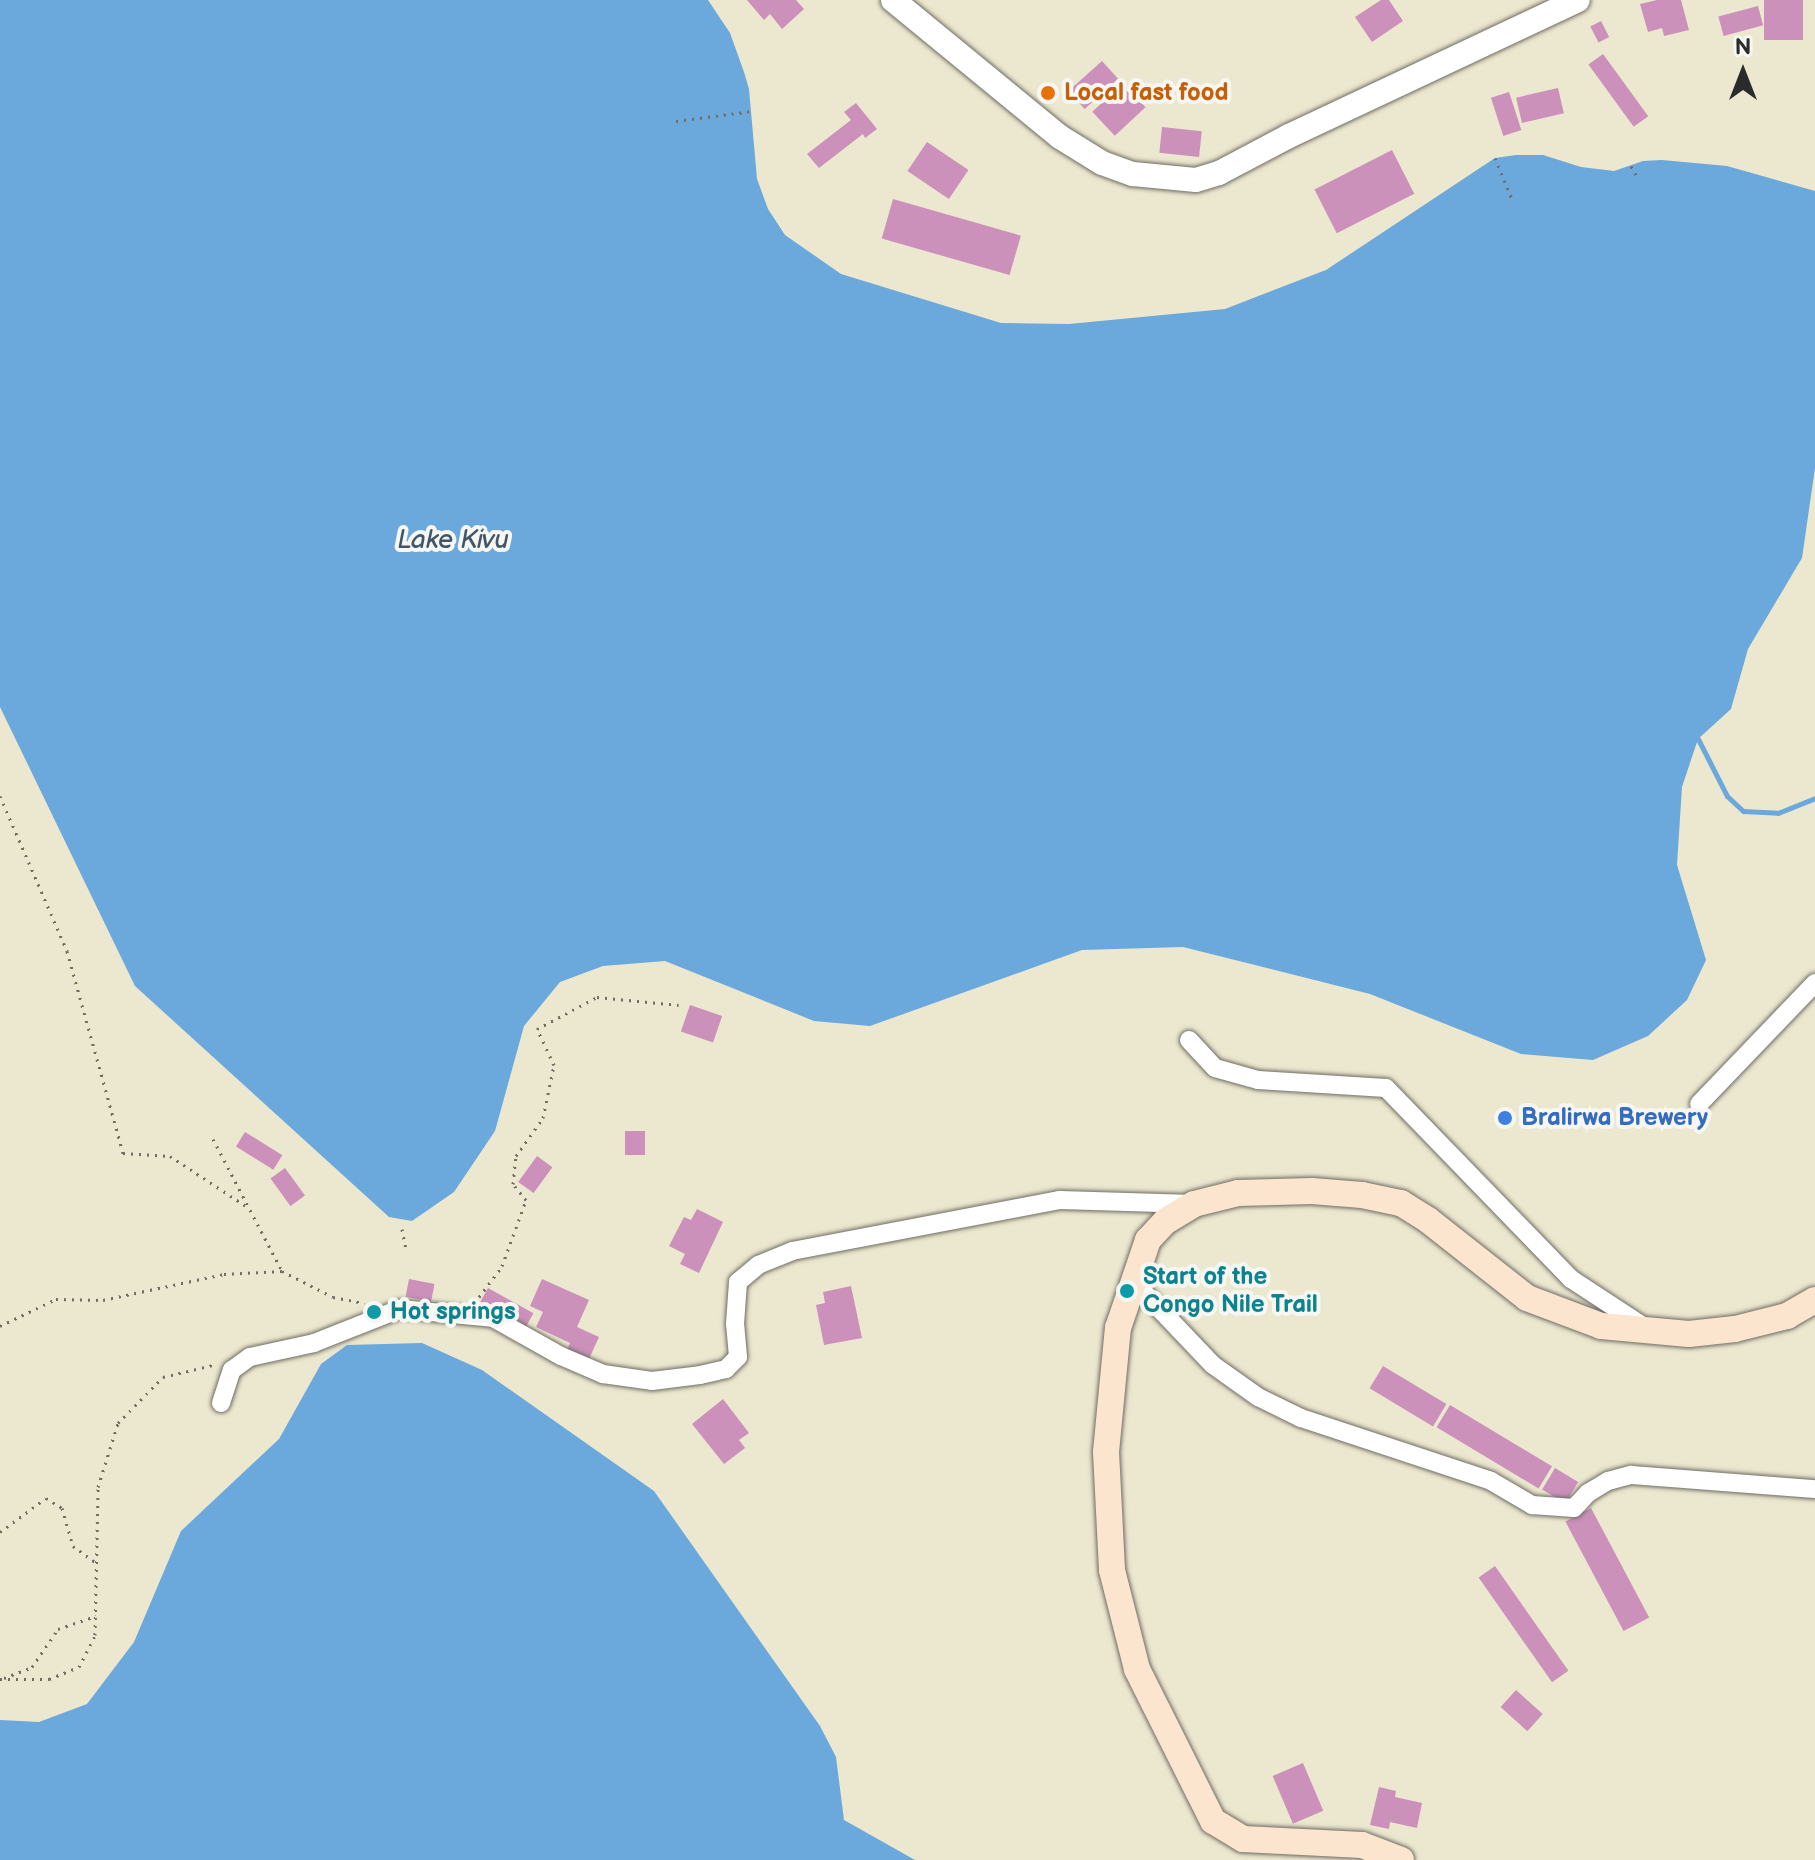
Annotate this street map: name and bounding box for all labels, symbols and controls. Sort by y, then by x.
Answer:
north arrow [1703,32,1783,112]
text: N [1735,34,1751,61]
place label: Local fast food [1064,79,1228,107]
marker: Local fast food [1039,84,1057,102]
water label: Lake Kivu [397,525,509,557]
place label: Bralirwa Brewery [1521,1104,1708,1132]
marker: Bralirwa Brewery [1496,1109,1514,1127]
place label: Start of the Congo Nile Trail [1143,1263,1318,1319]
marker: Start of the Congo Nile Trail [1118,1282,1136,1300]
place label: Hot springs [390,1298,516,1326]
marker: Hot springs [365,1303,383,1321]

